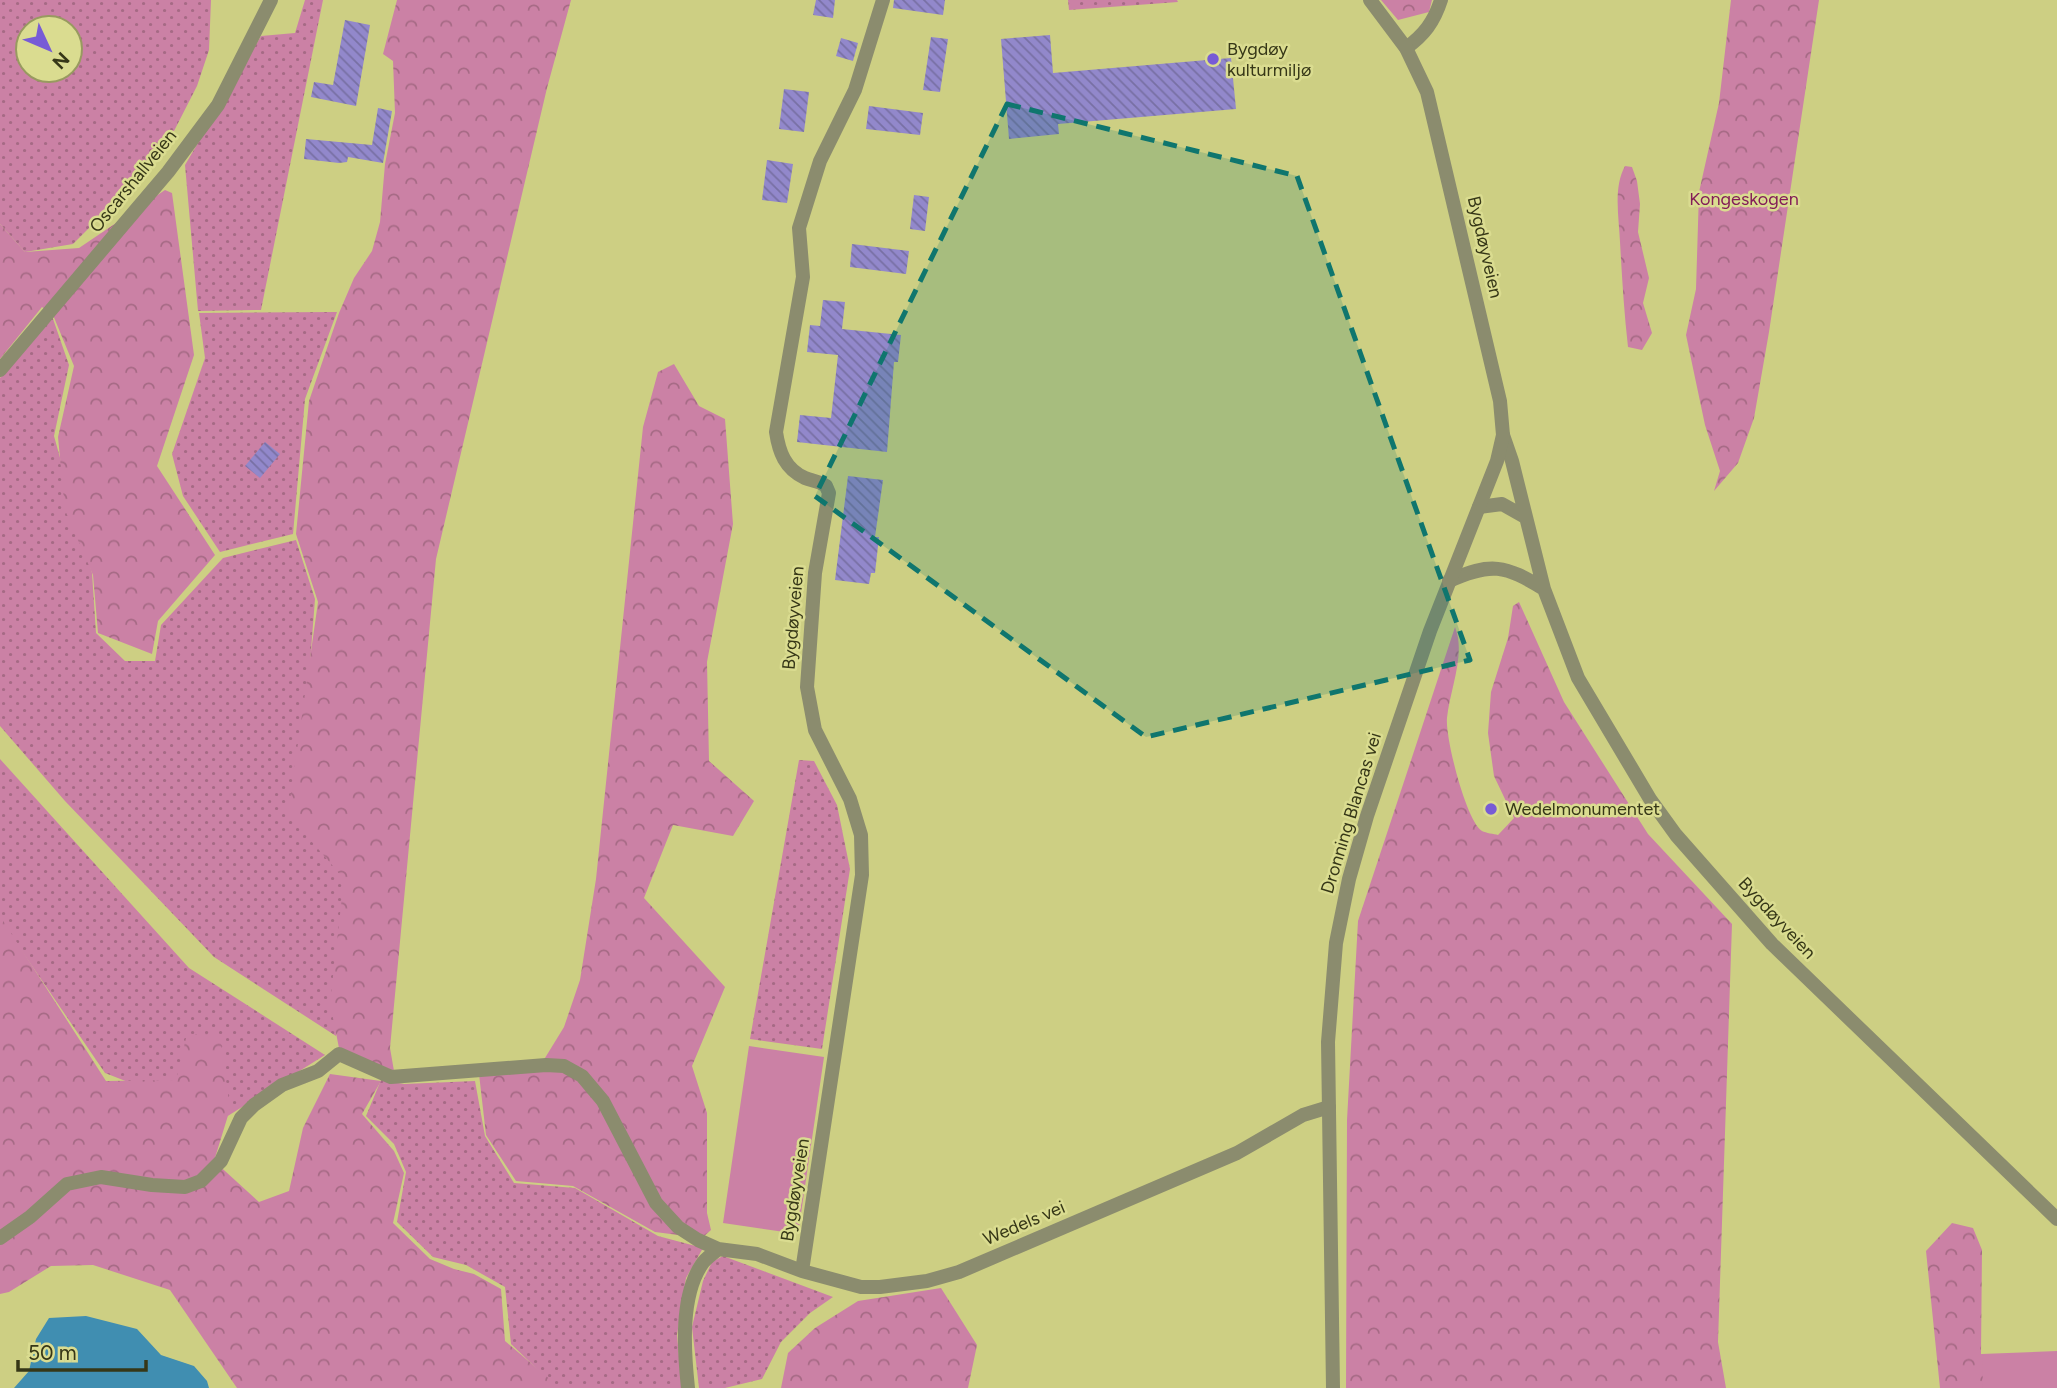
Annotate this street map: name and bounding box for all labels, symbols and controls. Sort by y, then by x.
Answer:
north arrow [14,14,84,84]
place label: Bygdøy kulturmiljø [1227,38,1311,81]
text: N [47,47,74,74]
marker: Bygdøy kulturmiljø [1205,51,1221,67]
street label: Oscarshallveien [85,125,181,237]
park label: Kongeskogen [1689,188,1799,210]
street label: Bygdøyveien [1463,194,1507,300]
street label: Bygdøyveien [778,565,808,671]
street label: Dronning Blancas vei [1316,730,1386,896]
place label: Wedelmonumentet [1505,798,1660,820]
marker: Wedelmonumentet [1483,801,1499,817]
street label: Bygdøyveien [1733,872,1821,964]
street label: Bygdøyveien [776,1137,814,1243]
street label: Wedels vei [980,1196,1068,1250]
scale bar [18,1328,145,1372]
text: 50 m [28,1340,77,1365]

